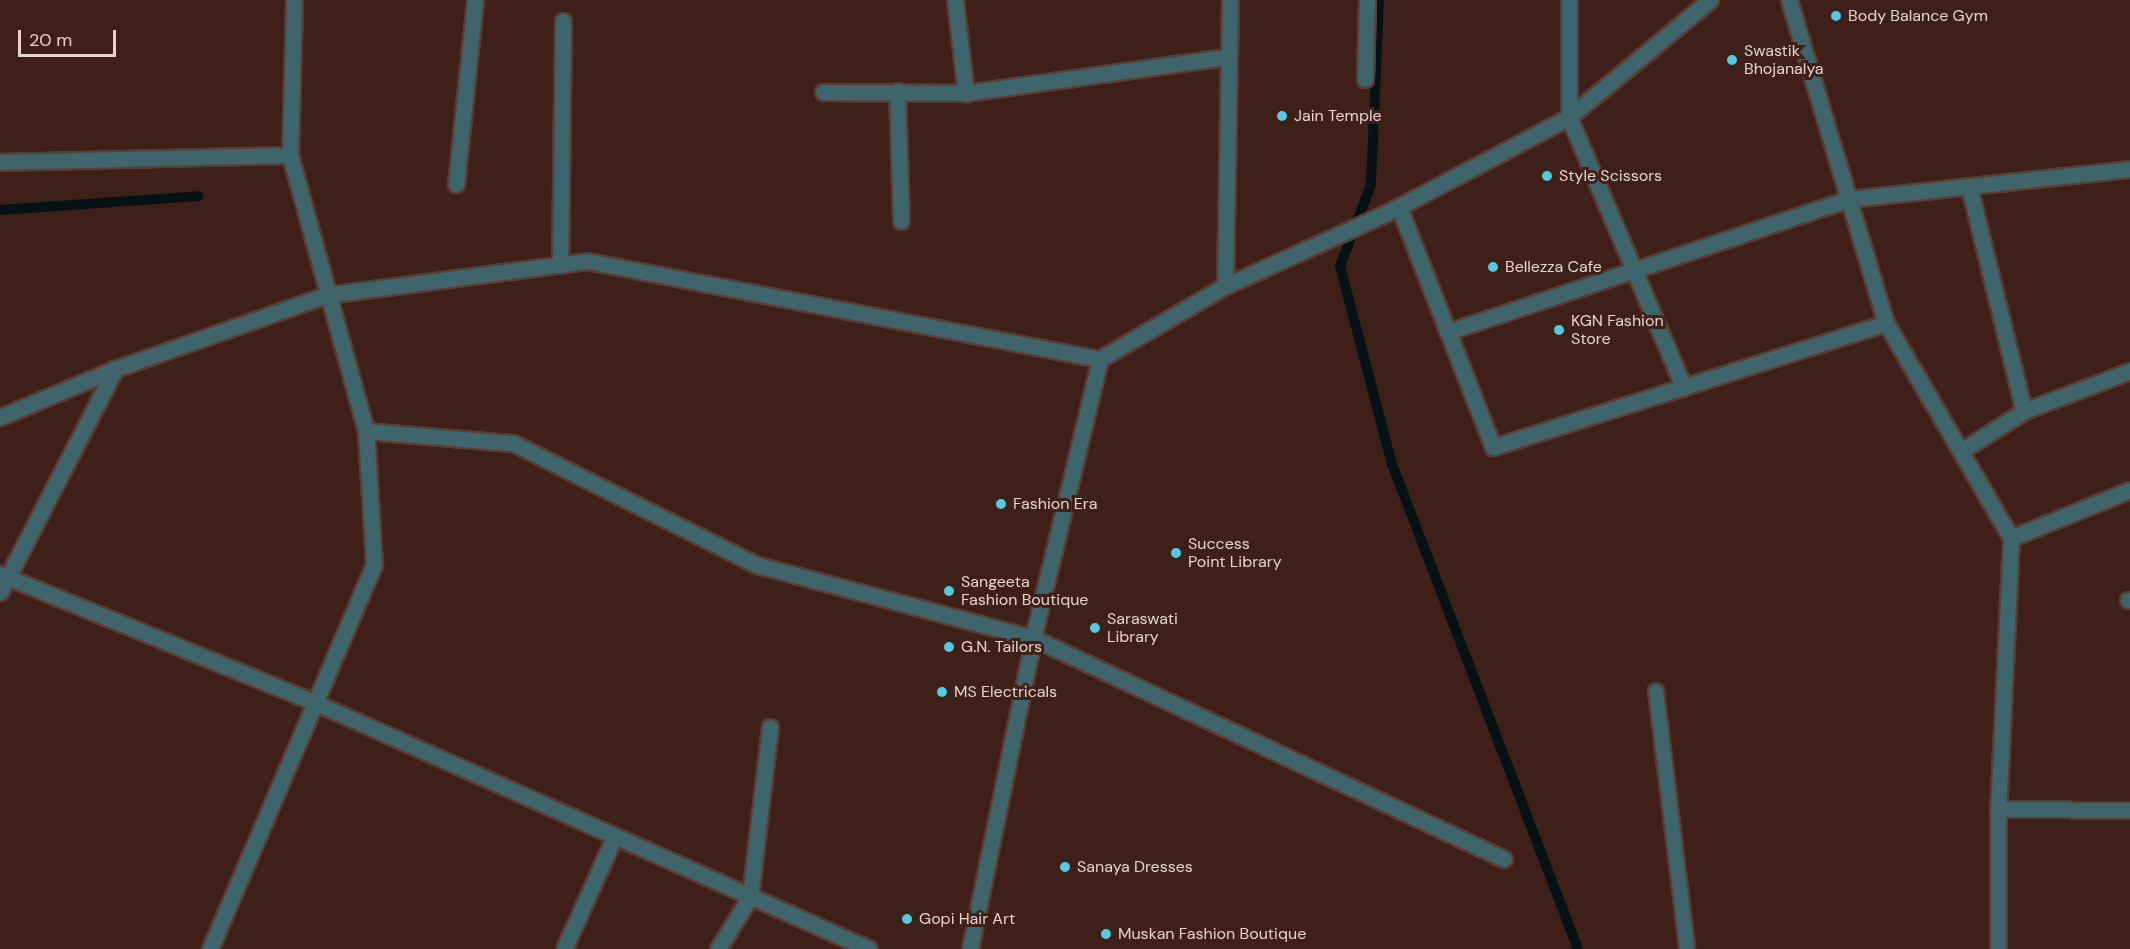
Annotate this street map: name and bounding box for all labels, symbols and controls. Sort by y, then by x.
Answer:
place label: Body Balance Gym [1848,6,1988,26]
marker: Body Balance Gym [1829,9,1843,23]
scale bar [21,18,118,56]
text: 20 m [29,28,72,52]
place label: Swastik Bhojanalya [1744,41,1823,79]
marker: Swastik Bhojanalya [1725,53,1739,67]
place label: Jain Temple [1294,106,1382,126]
marker: Jain Temple [1275,109,1289,123]
place label: Style Scissors [1559,166,1662,186]
marker: Style Scissors [1540,169,1554,183]
place label: Bellezza Cafe [1505,257,1602,277]
marker: Bellezza Cafe [1486,260,1500,274]
place label: KGN Fashion Store [1571,311,1664,349]
marker: KGN Fashion Store [1552,323,1566,337]
place label: Fashion Era [1013,494,1097,514]
marker: Fashion Era [994,497,1008,511]
place label: Success Point Library [1188,534,1282,572]
marker: Success Point Library [1169,546,1183,560]
place label: Sangeeta Fashion Boutique [961,572,1088,610]
marker: Sangeeta Fashion Boutique [942,584,956,598]
place label: Saraswati Library [1107,609,1178,647]
marker: Saraswati Library [1088,621,1102,635]
place label: G.N. Tailors [961,637,1042,657]
marker: G.N. Tailors [942,640,956,654]
place label: MS Electricals [954,682,1057,702]
marker: MS Electricals [935,685,949,699]
place label: Sanaya Dresses [1077,857,1193,877]
marker: Sanaya Dresses [1058,860,1072,874]
place label: Gopi Hair Art [919,909,1015,929]
marker: Gopi Hair Art [900,912,914,926]
place label: Muskan Fashion Boutique [1118,924,1306,944]
marker: Muskan Fashion Boutique [1099,927,1113,941]

